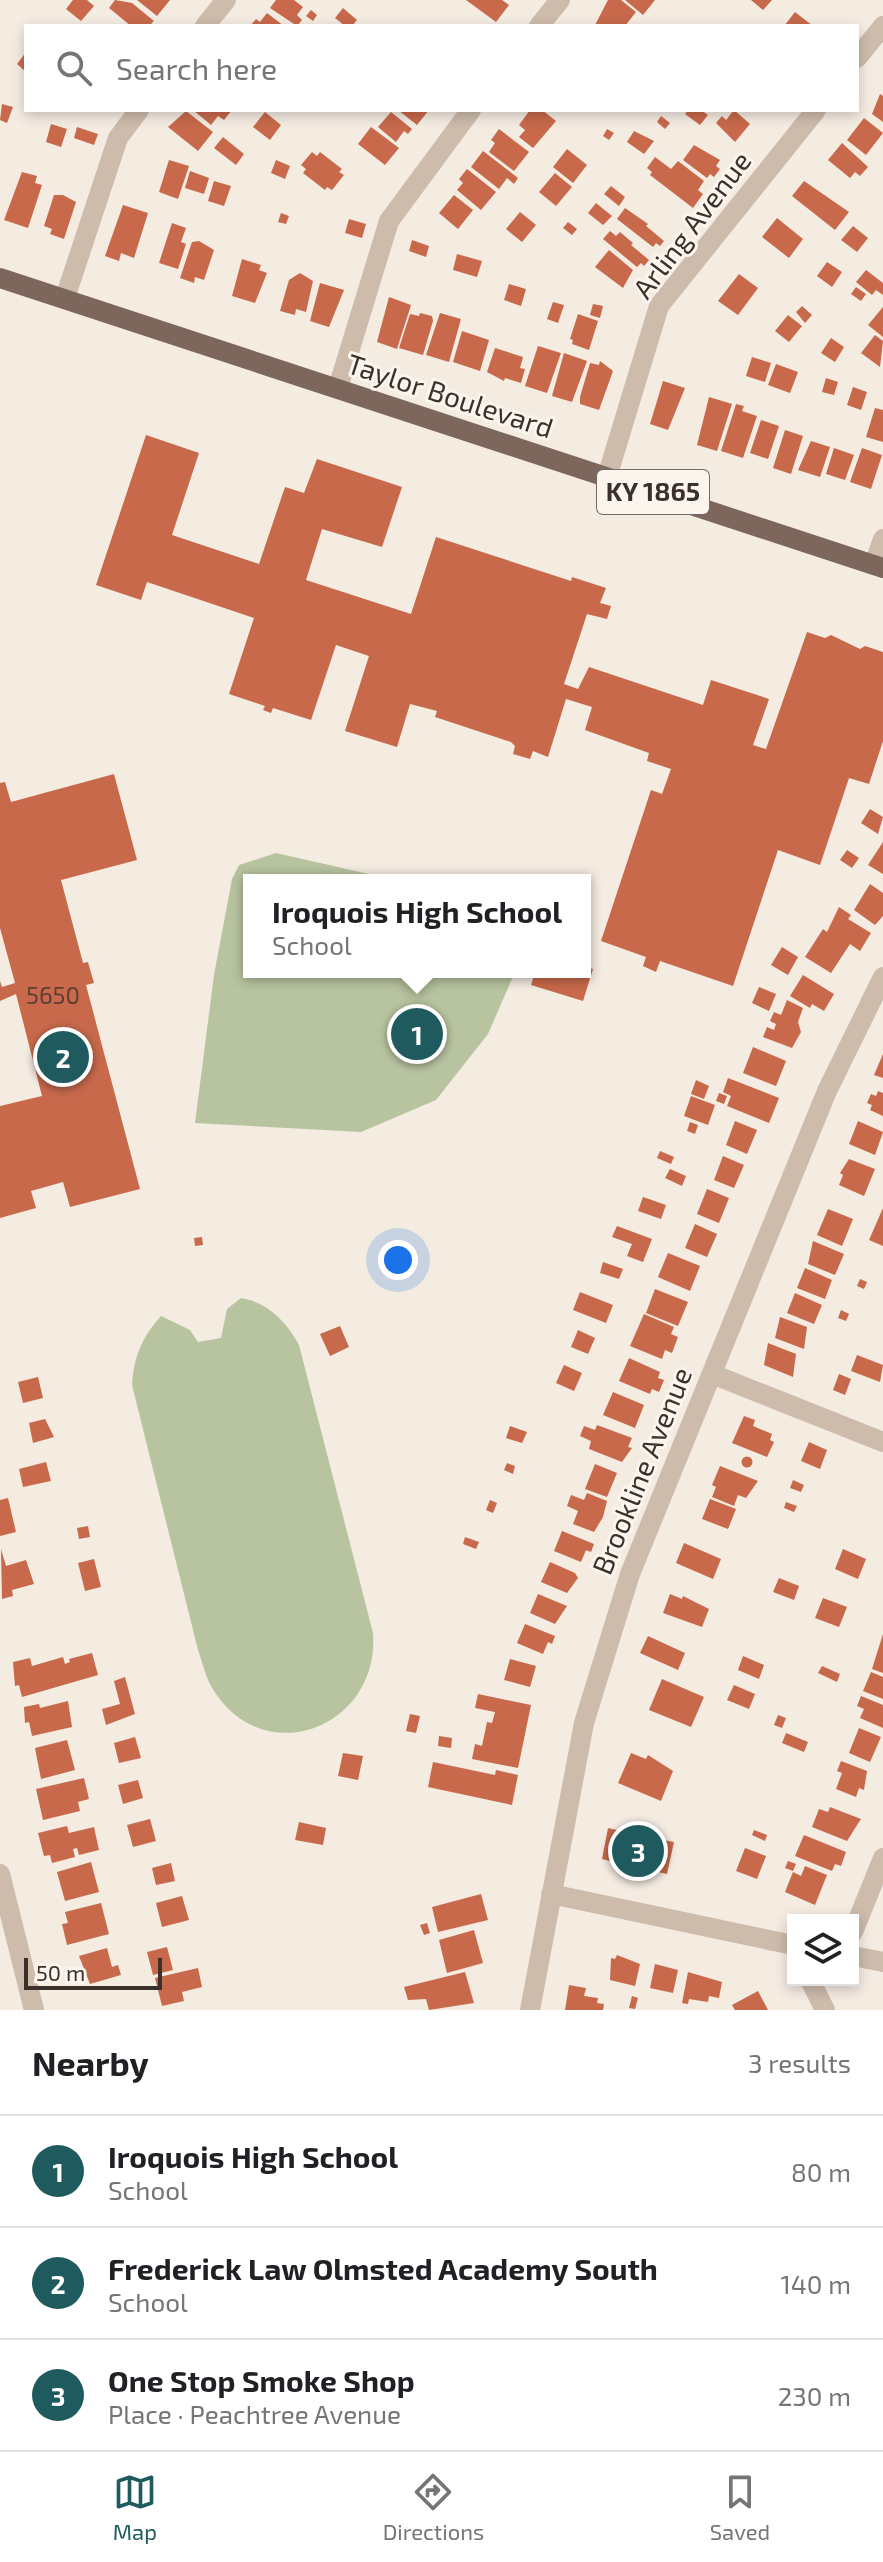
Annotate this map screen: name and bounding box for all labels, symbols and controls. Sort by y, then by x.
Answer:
search box [24,24,859,112]
icon: search [52,46,96,90]
text: Search here [116,50,277,86]
street label: Arling Avenue [625,144,757,305]
street label: Taylor Boulevard [343,346,558,444]
road number: KY 1865 [597,470,709,514]
popup [243,874,591,978]
text: Iroquois High School [272,893,562,929]
text: School [272,929,352,960]
house number: 5650 [26,980,80,1009]
pin: 1 [391,1004,443,1064]
pin: 2 [37,1027,89,1087]
your location [378,1240,418,1280]
street label: Brookline Avenue [584,1362,698,1579]
pin: 3 [612,1821,664,1881]
map controls [787,1914,859,1986]
button: layers [787,1914,859,1986]
scale bar [24,1954,162,1990]
text: 50 m [36,1959,85,1985]
text: Nearby [32,2042,149,2083]
text: 3 results [748,2047,851,2078]
text: Iroquois High School [108,2138,398,2174]
text: 1 [52,2156,64,2187]
text: 80 m [791,2156,851,2187]
text: School [108,2174,188,2205]
text: Frederick Law Olmsted Academy South [108,2250,658,2286]
text: 2 [50,2268,66,2299]
text: 140 m [780,2268,851,2299]
text: School [108,2286,188,2317]
text: One Stop Smoke Shop [108,2362,415,2398]
text: 3 [51,2380,65,2411]
text: 230 m [778,2380,851,2411]
text: Place · Peachtree Avenue [108,2398,401,2429]
tab: Map [113,2470,157,2544]
tab: Directions [383,2470,484,2544]
tab: Saved [710,2470,770,2544]

